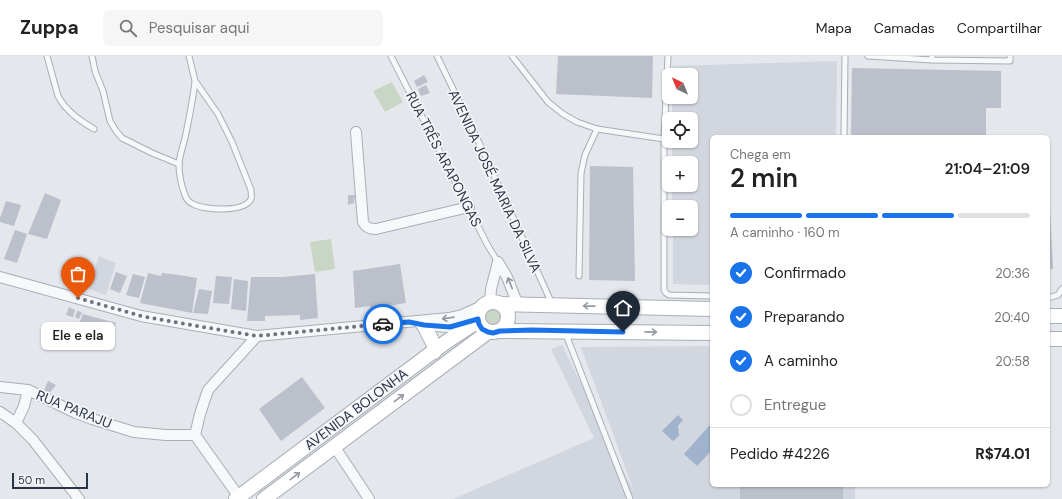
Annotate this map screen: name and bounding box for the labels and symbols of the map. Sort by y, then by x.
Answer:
north arrow [662,68,698,104]
street label: AVENIDA JOSÉ MARIA DA SILVA [445,87,545,275]
street label: RUA TRÊS ARAPONGAS [402,88,486,230]
pin [61,257,95,298]
one-way arrow [505,277,513,289]
pin [606,291,640,332]
one-way arrow [583,303,596,310]
courier [363,304,403,344]
one-way arrow [441,314,454,322]
callout: Ele e ela [41,322,115,350]
one-way arrow [644,328,657,336]
street label: AVENIDA BOLONHA [301,364,411,454]
street label: RUA PARAJU [34,386,114,432]
one-way arrow [394,394,405,402]
scale bar [12,471,88,490]
one-way arrow [289,471,300,480]

